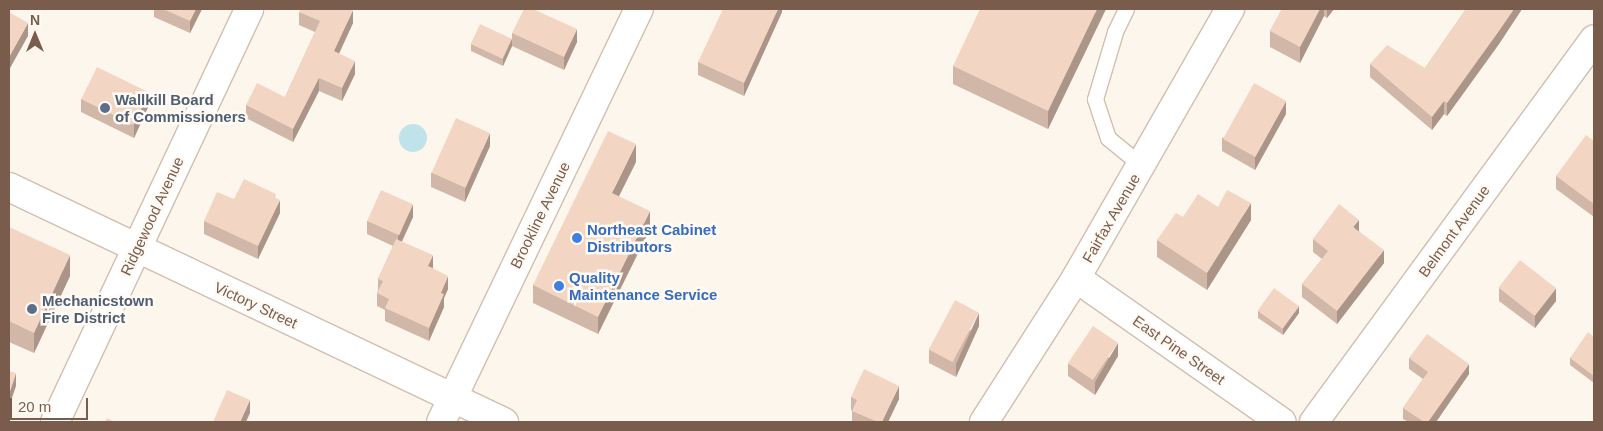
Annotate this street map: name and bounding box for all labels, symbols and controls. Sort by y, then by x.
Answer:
north arrow [10,10,60,60]
text: N [30,12,40,28]
place label: Wallkill Board of Commissioners [115,90,246,125]
marker: Wallkill Board of Commissioners [99,102,111,114]
street label: Ridgewood Avenue [116,153,188,279]
street label: Brookline Avenue [506,158,574,272]
street label: Fairfax Avenue [1078,170,1144,266]
street label: Belmont Avenue [1414,181,1494,281]
place label: Northeast Cabinet Distributors [587,220,716,255]
marker: Northeast Cabinet Distributors [571,232,583,244]
place label: Quality Maintenance Service [569,268,717,303]
street label: Victory Street [212,278,300,332]
marker: Quality Maintenance Service [553,280,565,292]
place label: Mechanicstown Fire District [42,291,154,326]
marker: Mechanicstown Fire District [26,303,38,315]
street label: East Pine Street [1129,312,1229,388]
scale bar [12,388,90,420]
text: 20 m [18,398,51,415]

